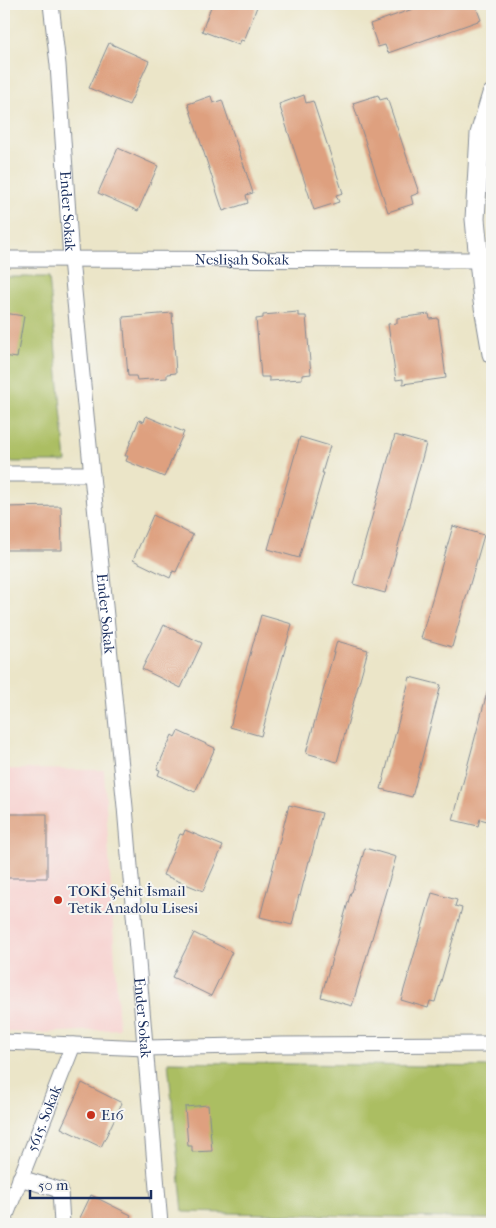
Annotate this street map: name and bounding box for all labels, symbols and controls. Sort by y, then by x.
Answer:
street label: Ender Sokak [56,170,79,252]
street label: Neslişah Sokak [195,250,289,269]
street label: Ender Sokak [93,572,119,655]
place label: TOKİ Şehit İsmail Tetik Anadolu Lisesi [68,882,199,917]
marker: TOKİ Şehit İsmail Tetik Anadolu Lisesi [52,894,64,906]
street label: Ender Sokak [130,977,155,1059]
street label: 5615. Sokak [23,1082,65,1154]
place label: E16 [101,1106,124,1124]
marker: E16 [85,1109,97,1121]
scale bar [30,1168,151,1200]
text: 50 m [38,1176,69,1194]

